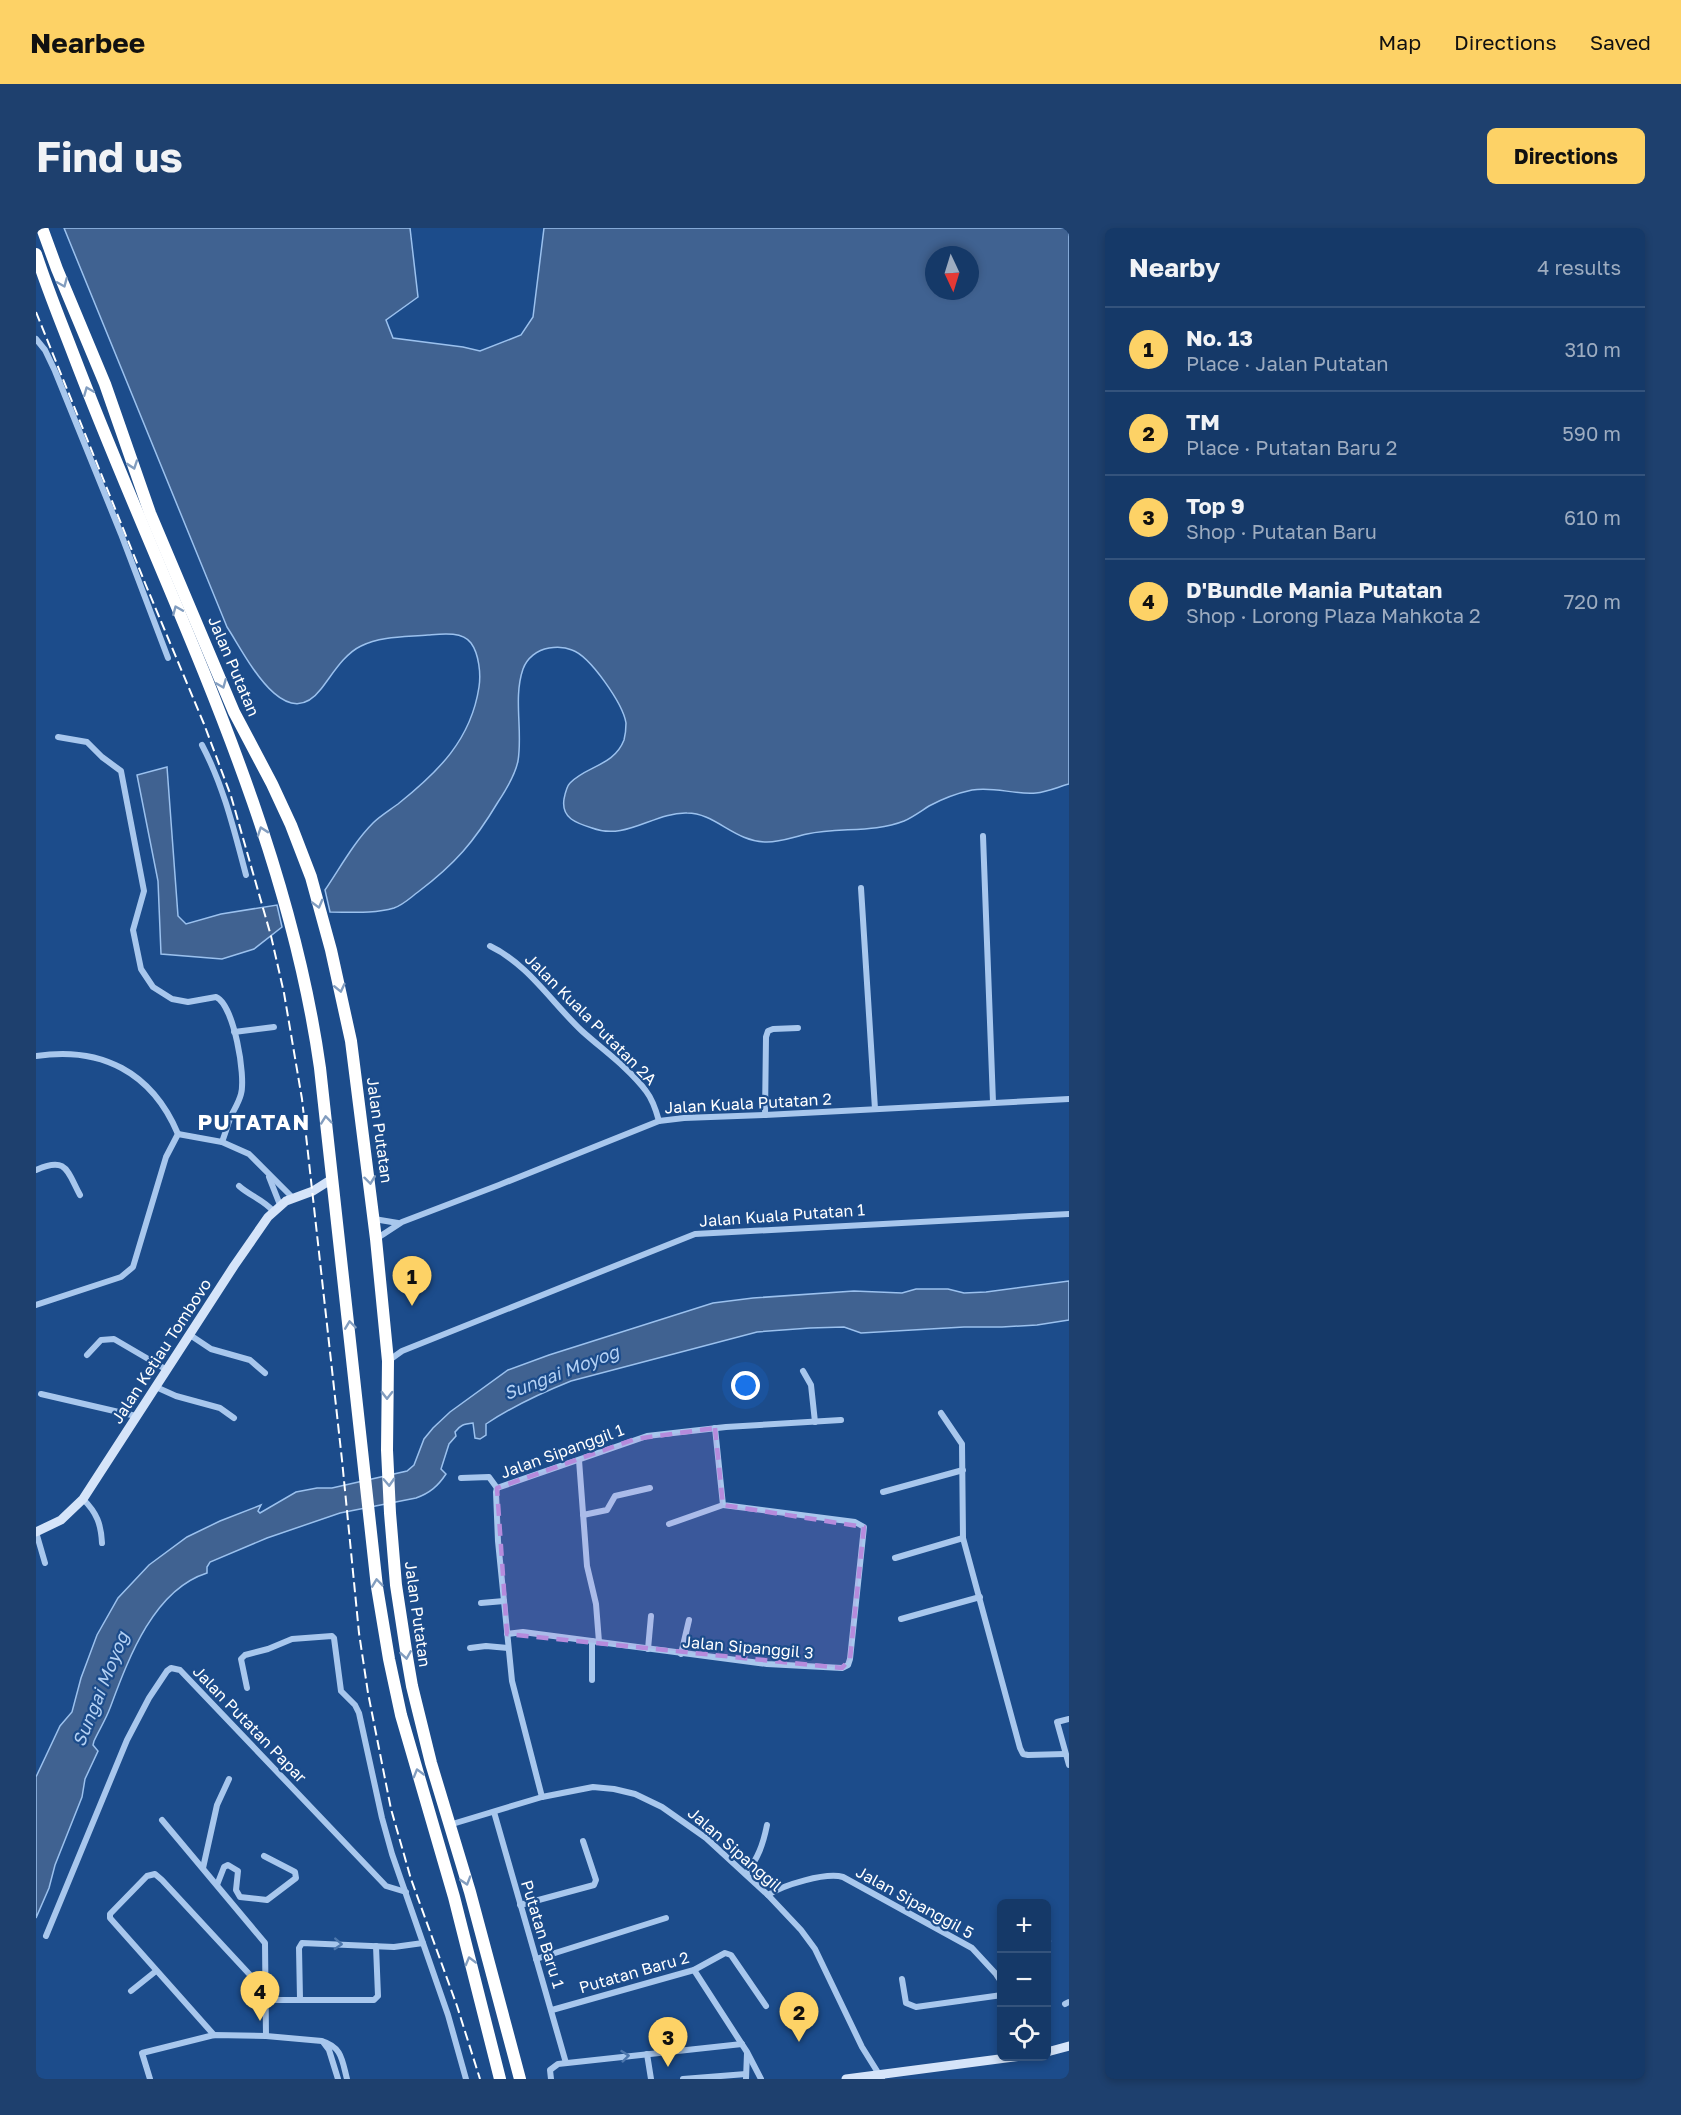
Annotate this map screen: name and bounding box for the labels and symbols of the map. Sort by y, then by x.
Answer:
north arrow [925,246,979,300]
one-way arrow [56,277,68,288]
one-way arrow [82,386,95,397]
one-way arrow [126,459,138,470]
one-way arrow [172,605,184,616]
street label: Jalan Putatan [204,613,264,719]
one-way arrow [215,678,227,689]
one-way arrow [257,826,270,837]
one-way arrow [311,898,323,909]
street label: Jalan Kuala Putatan 2A [521,949,661,1089]
one-way arrow [333,982,346,992]
street label: Jalan Putatan [363,1076,397,1184]
street label: Jalan Kuala Putatan 2 [664,1089,832,1117]
district label: PUTATAN [197,1108,311,1135]
one-way arrow [320,1116,333,1125]
one-way arrow [363,1176,376,1185]
street label: Jalan Kuala Putatan 1 [698,1199,866,1231]
pin: 1 [392,1256,431,1306]
street label: Jalan Ketiau Tombovo [107,1275,215,1427]
one-way arrow [344,1321,356,1330]
water label: Sungai Moyog [500,1339,623,1404]
your location [731,1371,760,1400]
one-way arrow [381,1391,394,1400]
street label: Jalan Sipanggil 1 [497,1419,627,1483]
one-way arrow [382,1477,395,1486]
street label: Jalan Putatan [401,1560,435,1668]
one-way arrow [371,1579,384,1588]
water label: Sungai Moyog [67,1627,134,1749]
street label: Jalan Sipanggil 3 [682,1631,814,1663]
one-way arrow [400,1650,412,1659]
street label: Jalan Putatan Papar [189,1661,311,1787]
one-way arrow [413,1769,425,1779]
street label: Jalan Sipanggil [684,1803,786,1895]
street label: Jalan Sipanggil 5 [853,1861,977,1943]
one-way arrow [459,1875,471,1886]
street label: Putatan Baru 1 [517,1877,569,1991]
one-way arrow [333,1938,342,1951]
street label: Putatan Baru 2 [577,1947,691,1997]
one-way arrow [465,1956,478,1966]
pin: 4 [240,1972,280,2021]
pin: 2 [780,1992,819,2042]
pin: 3 [648,2018,688,2067]
one-way arrow [620,2051,629,2063]

